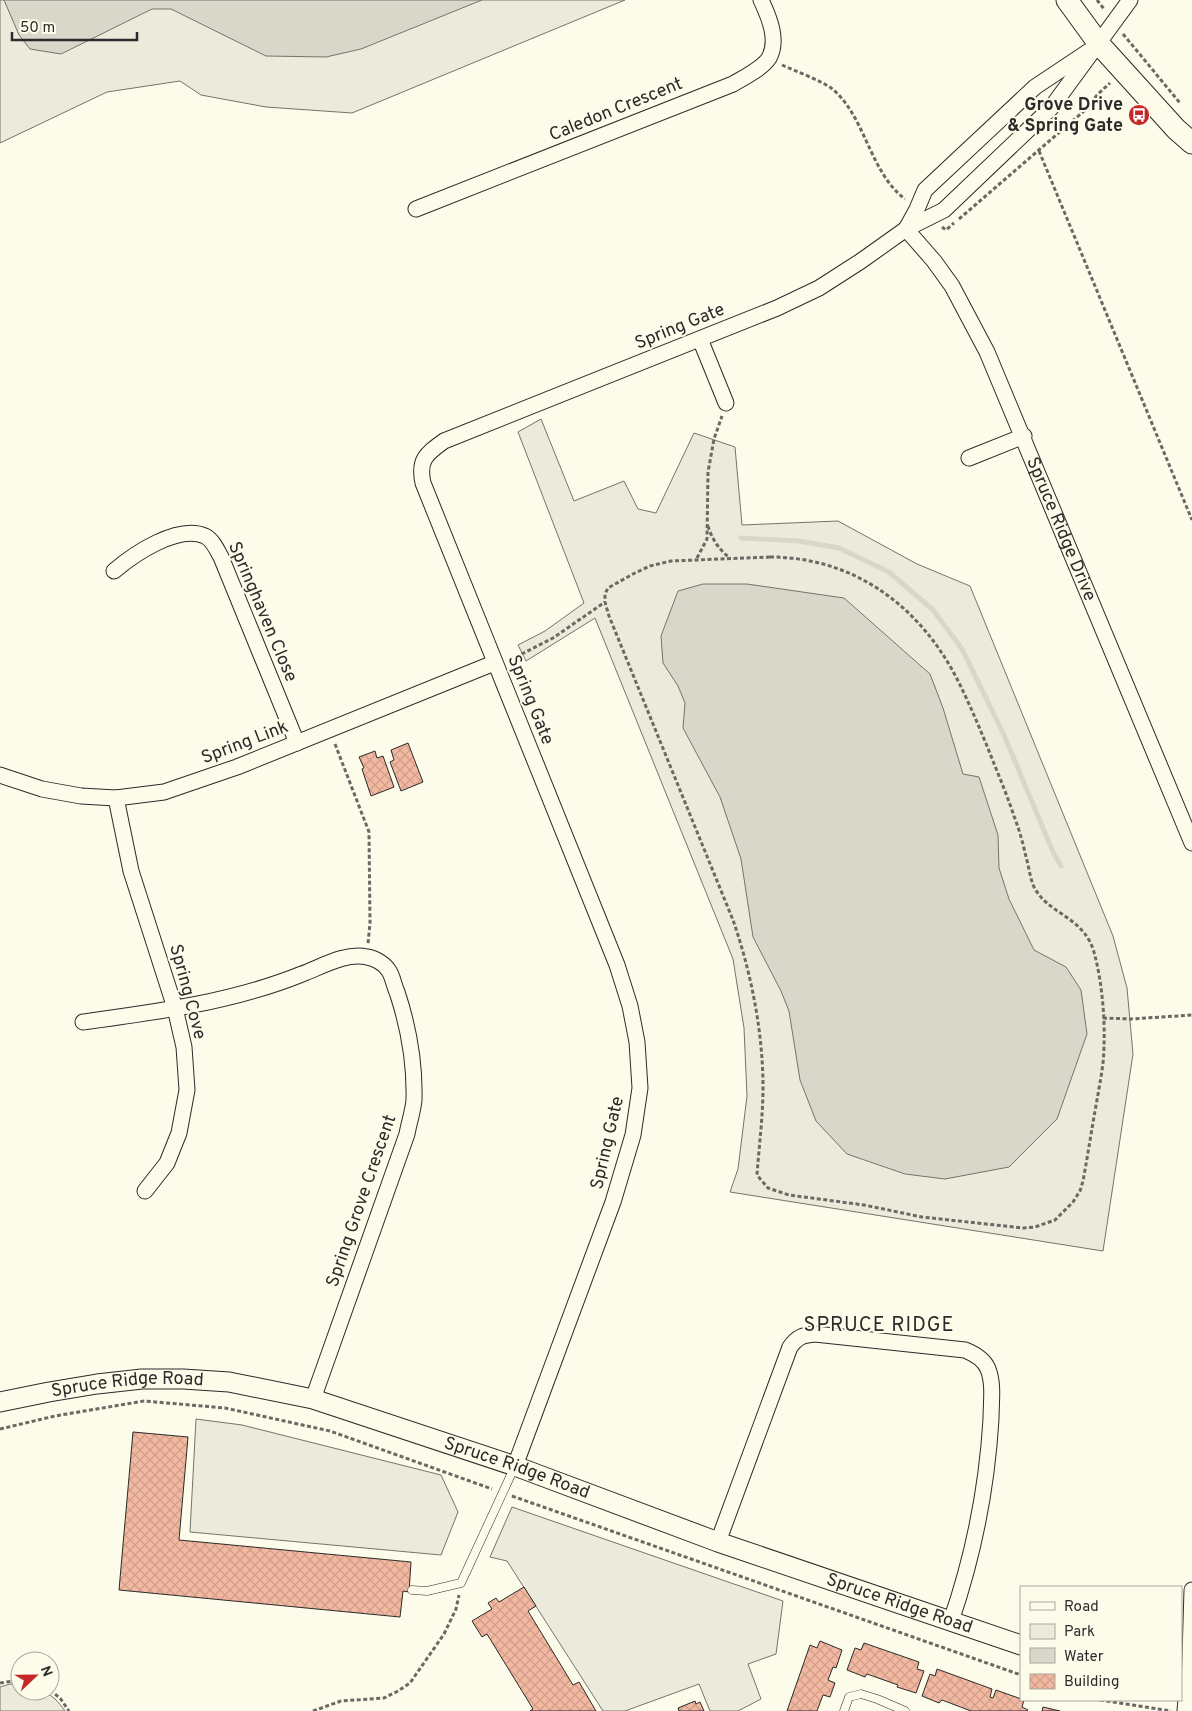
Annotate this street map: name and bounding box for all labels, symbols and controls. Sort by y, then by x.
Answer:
scale bar [12,10,138,42]
text: 50 m [20,19,55,38]
street label: Caledon Crescent [546,73,686,147]
place label: Grove Drive & Spring Gate [1007,94,1123,138]
bus stop icon: Grove Drive & Spring Gate [1127,103,1151,127]
street label: Spring Gate [632,299,728,355]
street label: Spruce Ridge Drive [1021,454,1101,605]
street label: Springhaven Close [222,538,302,686]
street label: Spring Gate [502,652,558,748]
street label: Spring Link [198,716,292,770]
street label: Spring Cove [163,942,211,1042]
street label: Spring Gate [586,1094,630,1192]
street label: Spring Grove Crescent [322,1112,402,1290]
district label: SPRUCE RIDGE [803,1313,955,1339]
street label: Spruce Ridge Road [49,1368,204,1403]
street label: Spruce Ridge Road [441,1432,593,1504]
street label: Spruce Ridge Road [823,1568,976,1639]
legend [1020,1586,1182,1701]
text: Road [1064,1598,1099,1617]
text: Park [1064,1623,1095,1642]
text: Water [1064,1648,1104,1667]
north arrow [10,1651,60,1701]
text: N [36,1664,55,1680]
text: Building [1064,1673,1119,1692]

